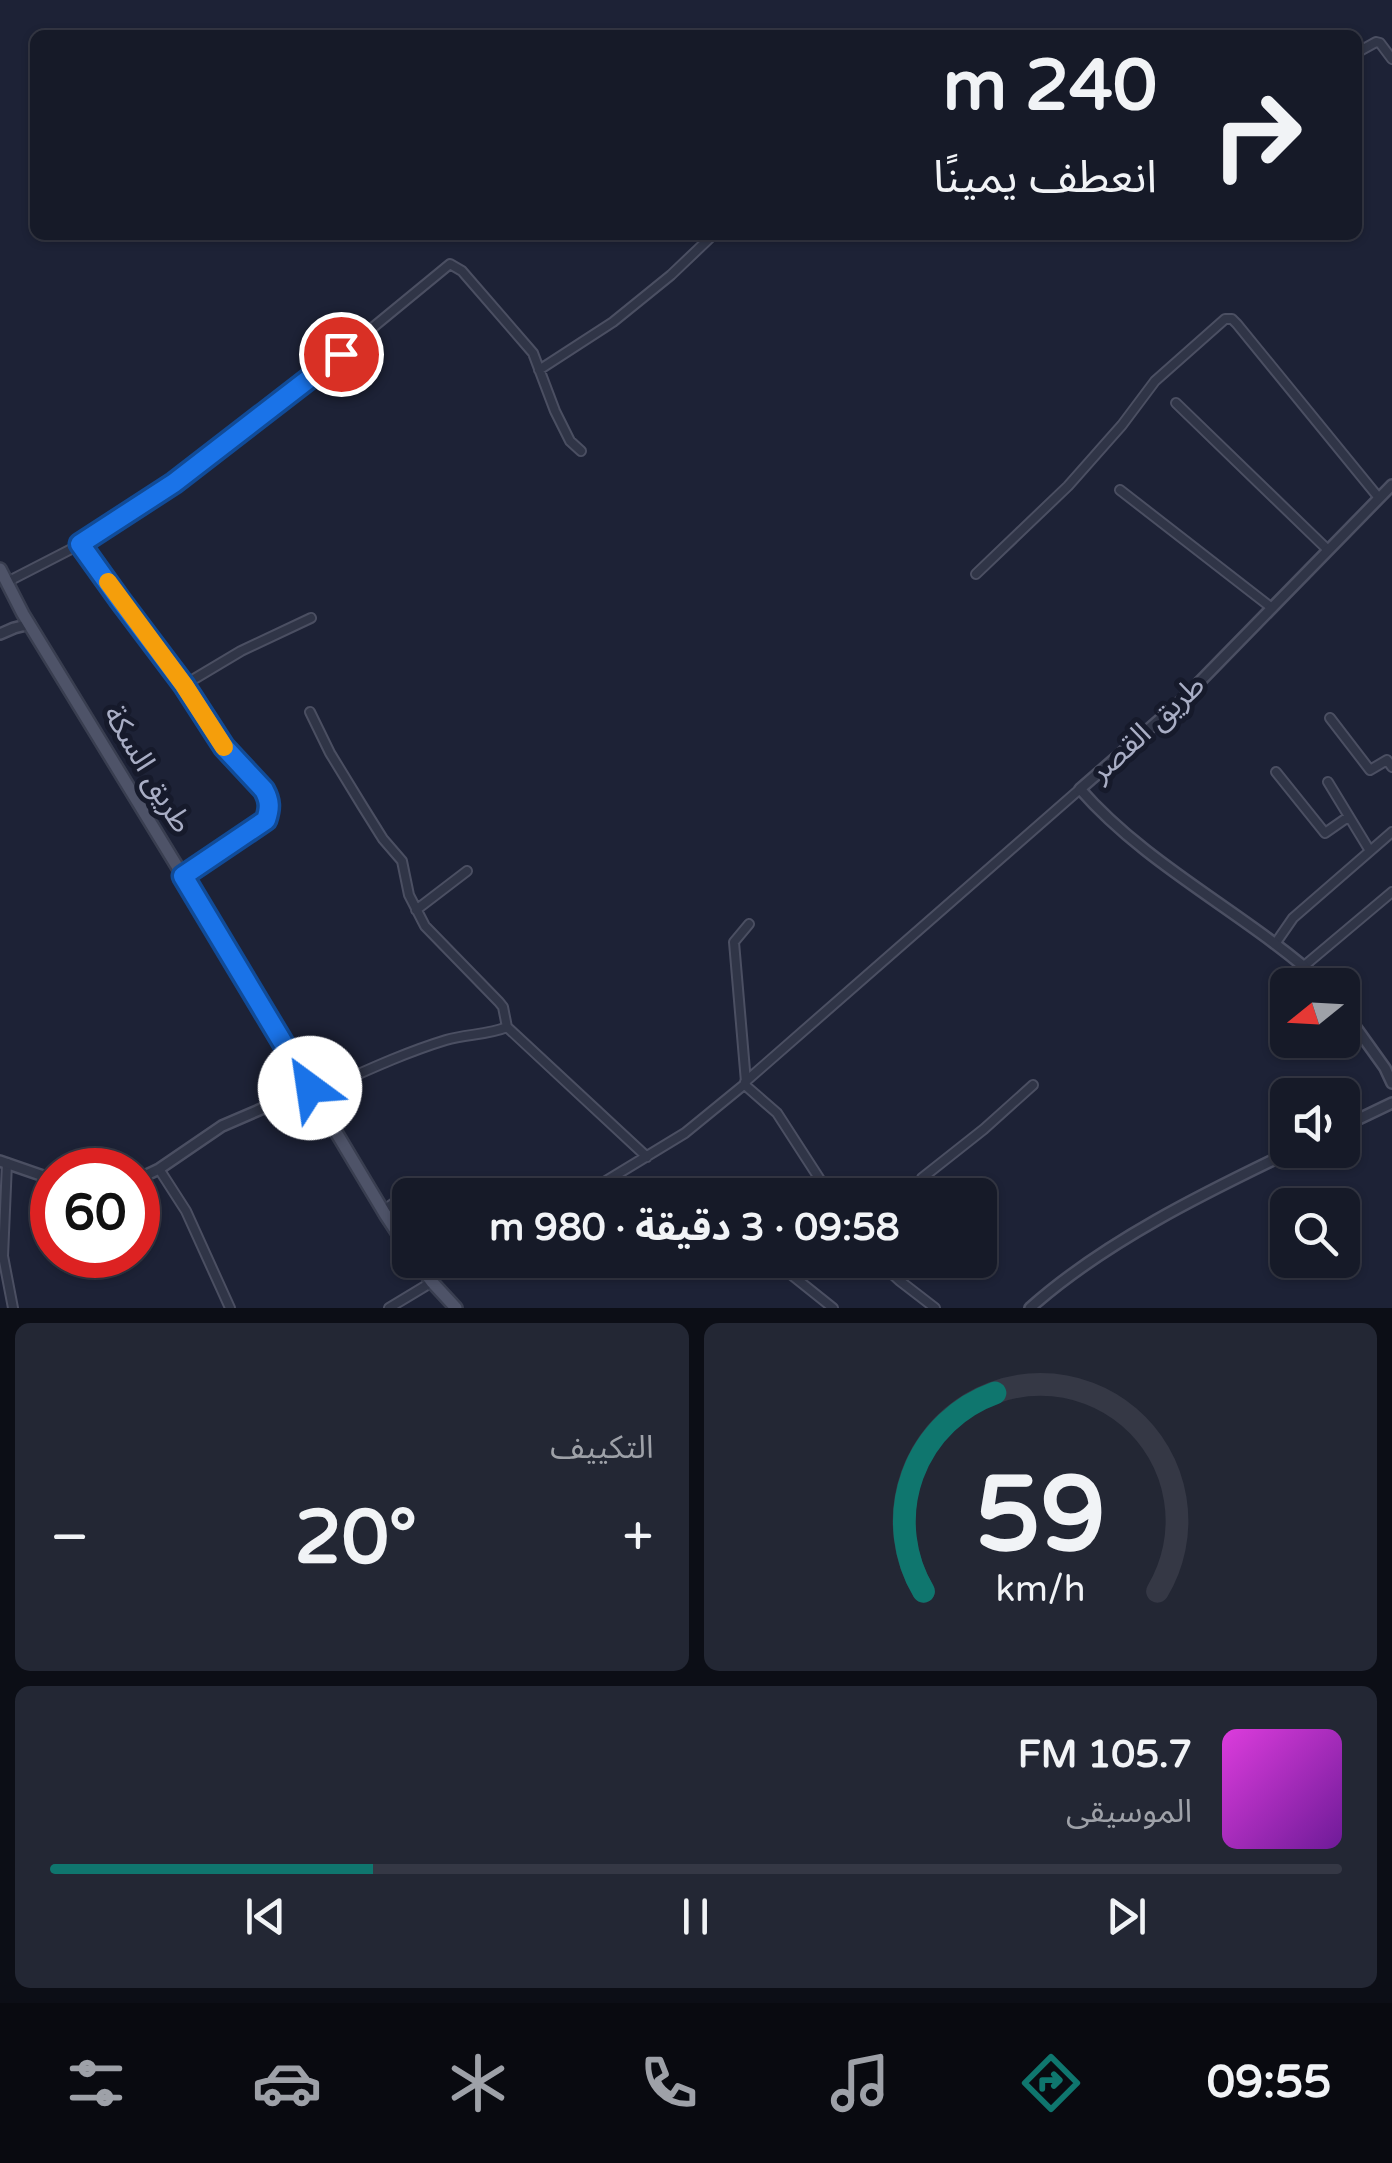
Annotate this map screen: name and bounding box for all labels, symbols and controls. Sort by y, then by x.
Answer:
text: 240 m [943,45,1157,129]
icon: right [1192,70,1322,200]
text: انعطف يمينًا [933,151,1157,205]
pin [299,312,384,397]
icon: arrive [314,327,369,382]
street label: طريق القصر [1081,667,1213,790]
street label: طريق السكة [95,699,200,840]
north arrow [1270,968,1360,1058]
map controls [1270,968,1360,1278]
position arrow [258,1036,362,1140]
button: sound [1270,1078,1360,1168]
speed limit sign: 60 [30,1148,160,1278]
button: search [1270,1188,1360,1278]
text: 09:58 · 3 دقيقة · 980 m [489,1205,900,1251]
text: التكييف [550,1429,654,1467]
text: 59 [975,1454,1106,1579]
text: 20° [295,1493,417,1583]
text: − [50,1505,89,1571]
text: + [623,1505,654,1571]
text: km/h [995,1568,1085,1611]
text: 105.7 FM [1018,1732,1192,1778]
text: الموسيقى [1066,1793,1192,1831]
icon: previous [238,1889,293,1944]
icon: pause [668,1889,723,1944]
icon: next [1099,1889,1154,1944]
icon: filters [61,2048,131,2118]
icon: car [252,2048,322,2118]
icon: climate [443,2048,513,2118]
icon: phone [634,2048,704,2118]
icon: music [825,2048,895,2118]
icon: directions [1016,2048,1086,2118]
text: 09:55 [1207,2056,1331,2110]

